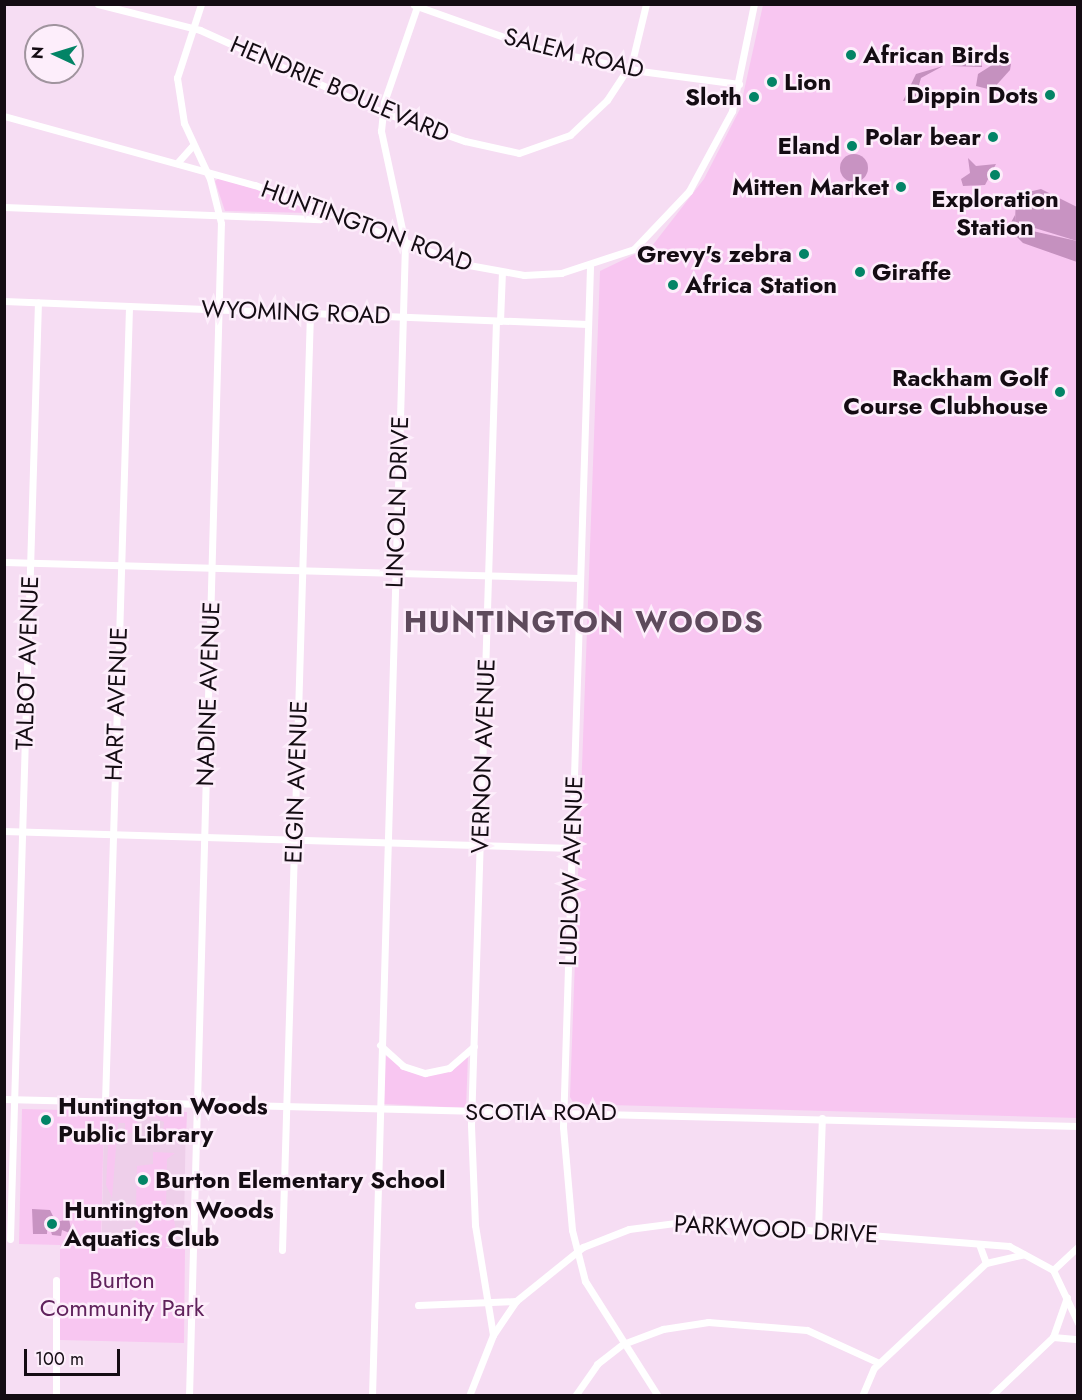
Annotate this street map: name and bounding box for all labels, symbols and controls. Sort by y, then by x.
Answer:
street label: SALEM ROAD [501,22,647,84]
north arrow [24,24,84,84]
street label: HENDRIE BOULEVARD [226,30,454,148]
place label: African Birds [863,41,1009,69]
text: N [26,46,49,60]
marker: African Birds [844,48,858,62]
place label: Lion [784,68,831,96]
marker: Lion [765,75,779,89]
place label: Dippin Dots [906,81,1038,109]
place label: Sloth [685,83,742,111]
marker: Dippin Dots [1043,88,1057,102]
marker: Sloth [747,90,761,104]
place label: Polar bear [865,123,981,151]
marker: Polar bear [986,130,1000,144]
place label: Eland [778,132,840,160]
marker: Eland [845,139,859,153]
marker: Exploration Station [988,168,1002,182]
place label: Mitten Market [732,173,889,201]
street label: HUNTINGTON ROAD [257,174,477,278]
marker: Mitten Market [894,180,908,194]
place label: Exploration Station [931,185,1059,241]
place label: Grevy's zebra [637,240,792,268]
marker: Grevy's zebra [797,247,811,261]
place label: Giraffe [872,258,951,286]
marker: Giraffe [853,265,867,279]
place label: Africa Station [685,271,837,299]
marker: Africa Station [666,278,680,292]
street label: WYOMING ROAD [201,294,391,330]
place label: Rackham Golf Course Clubhouse [843,364,1048,420]
marker: Rackham Golf Course Clubhouse [1053,385,1067,399]
street label: LINCOLN DRIVE [380,416,414,588]
street label: TALBOT AVENUE [10,575,44,751]
street label: NADINE AVENUE [190,601,226,787]
district label: HUNTINGTON WOODS [404,604,764,640]
street label: HART AVENUE [99,626,133,782]
street label: VERNON AVENUE [465,658,501,854]
street label: ELGIN AVENUE [279,700,313,864]
street label: LUDLOW AVENUE [553,775,589,967]
place label: Huntington Woods Public Library [58,1092,268,1148]
street label: SCOTIA ROAD [465,1098,617,1126]
marker: Huntington Woods Public Library [39,1113,53,1127]
place label: Burton Elementary School [155,1166,445,1194]
marker: Burton Elementary School [136,1173,150,1187]
place label: Huntington Woods Aquatics Club [64,1196,274,1252]
street label: PARKWOOD DRIVE [673,1209,879,1249]
marker: Huntington Woods Aquatics Club [45,1217,59,1231]
park label: Burton Community Park [40,1266,204,1322]
scale bar [27,1337,123,1375]
text: 100 m [35,1346,84,1372]

